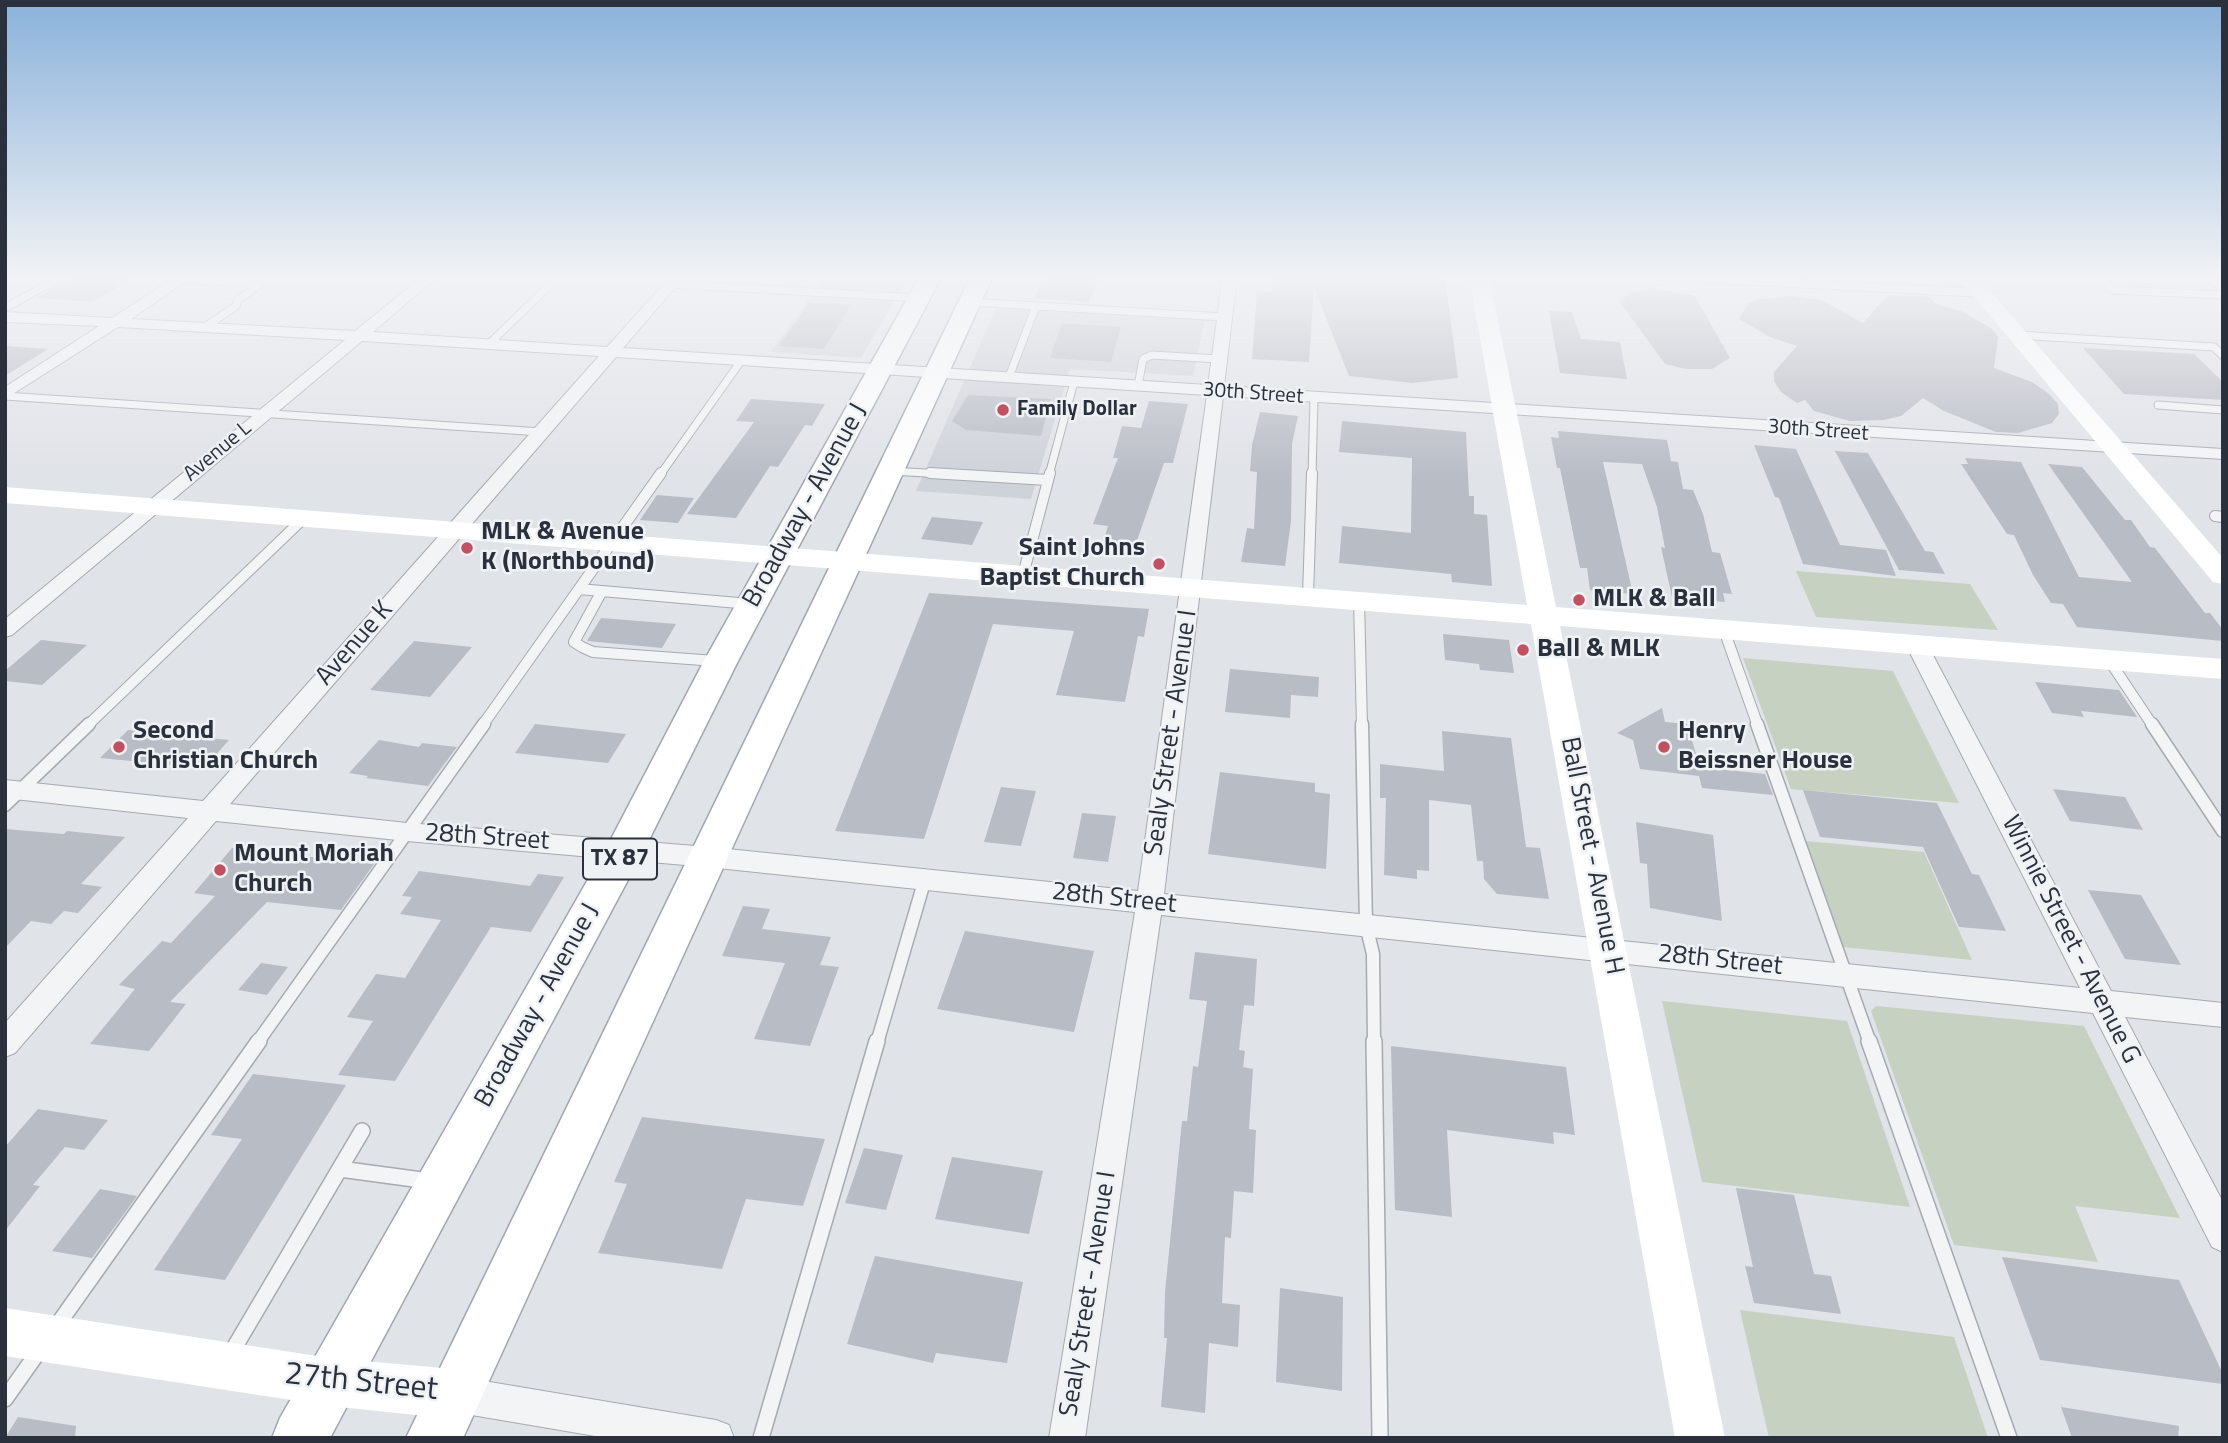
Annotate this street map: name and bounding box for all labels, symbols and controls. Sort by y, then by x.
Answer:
street label: 30th Street [1202,378,1304,410]
place label: Family Dollar [1017,397,1137,423]
street label: Broadway - Avenue J [737,399,875,613]
marker: Family Dollar [995,402,1011,418]
street label: 30th Street [1767,415,1869,447]
street label: Avenue L [179,417,257,487]
place label: MLK & Avenue K (Northbound) [481,517,654,578]
place label: Saint Johns Baptist Church [980,533,1145,594]
marker: MLK & Avenue K (Northbound) [459,540,475,556]
marker: Saint Johns Baptist Church [1151,556,1167,572]
place label: MLK & Ball [1593,584,1716,616]
marker: MLK & Ball [1571,592,1587,608]
street label: Avenue K [310,595,400,693]
street label: Sealy Street - Avenue I [1139,608,1205,858]
place label: Ball & MLK [1537,634,1660,666]
marker: Ball & MLK [1515,642,1531,658]
place label: Second Christian Church [133,716,318,778]
place label: Henry Beissner House [1678,716,1853,778]
street label: Ball Street - Avenue H [1553,735,1629,977]
marker: Second Christian Church [111,739,127,755]
marker: Henry Beissner House [1656,739,1672,755]
street label: Winnie Street - Avenue G [1994,811,2146,1069]
street label: 28th Street [424,818,550,858]
road number: TX 87 [583,838,657,880]
place label: Mount Moriah Church [234,839,394,900]
marker: Mount Moriah Church [212,862,228,878]
street label: 28th Street [1050,877,1178,921]
street label: Broadway - Avenue J [469,899,607,1113]
street label: 28th Street [1656,939,1784,983]
street label: Sealy Street - Avenue I [1054,1169,1124,1419]
street label: 27th Street [283,1356,439,1410]

